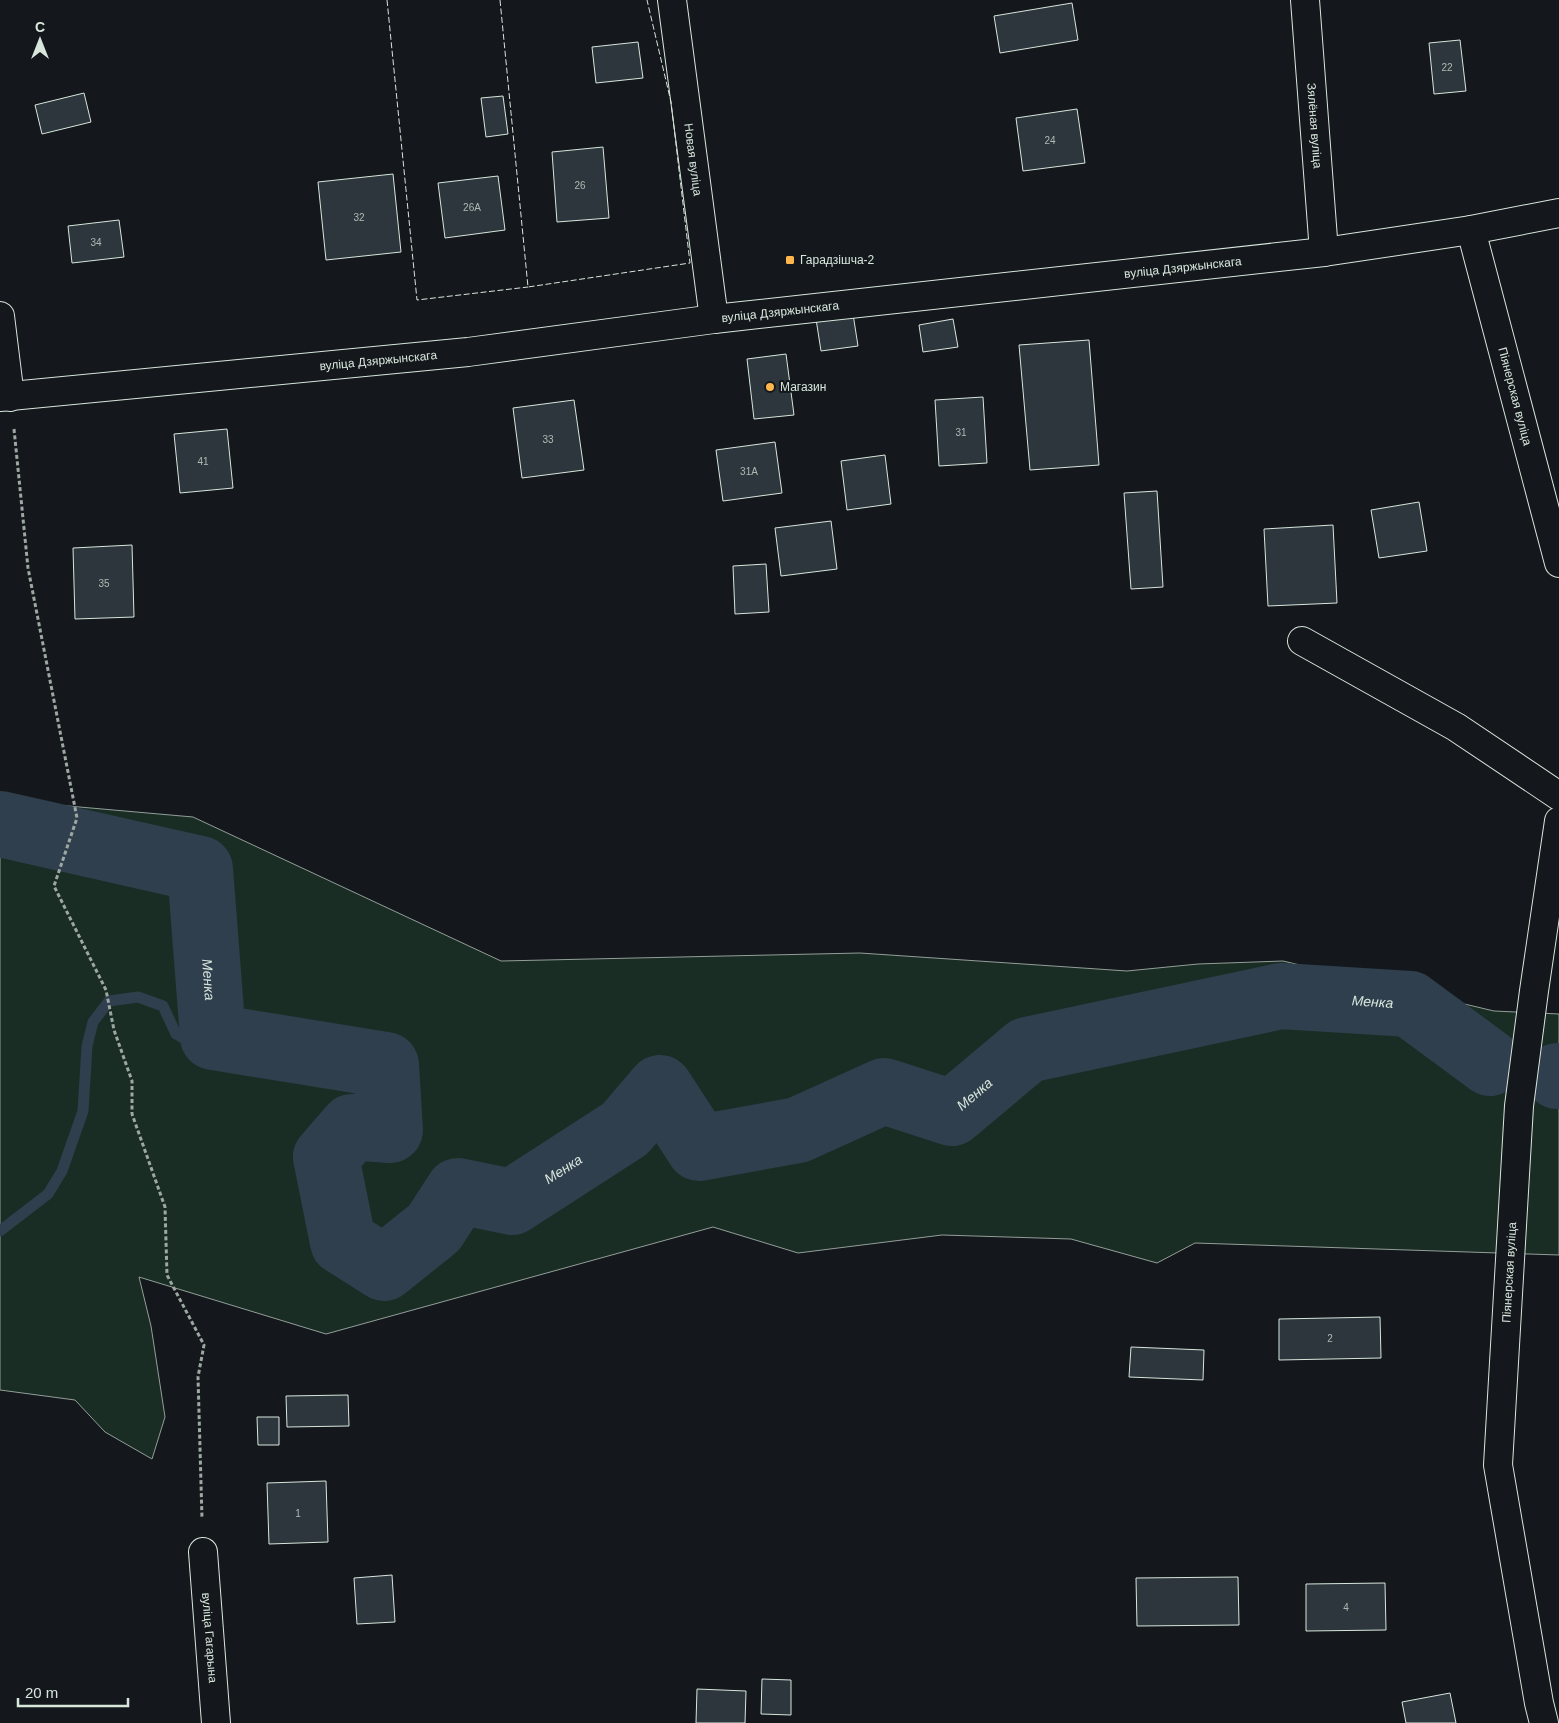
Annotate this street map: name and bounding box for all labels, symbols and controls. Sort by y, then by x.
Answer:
north arrow [15,15,65,65]
text: С [35,19,45,35]
house number: 22 [1441,62,1453,73]
street label: Зялёная вуліца [1304,82,1325,169]
street label: Новая вуліца [681,122,705,197]
house number: 24 [1044,135,1056,146]
house number: 26 [574,180,586,191]
house number: 26А [463,202,481,213]
house number: 32 [353,212,365,223]
house number: 34 [90,237,102,248]
place label: Гарадзішча-2 [800,253,875,267]
marker: Гарадзішча-2 [784,254,796,266]
street label: вуліца Дзяржынскага [1123,254,1243,281]
street label: вуліца Дзяржынскага [721,298,840,325]
street label: Піянерская вуліца [1495,346,1535,447]
street label: вуліца Дзяржынскага [319,348,438,373]
place label: Магазин [780,380,826,394]
marker: Магазин [764,381,776,393]
house number: 31 [955,427,967,438]
house number: 33 [542,434,554,445]
house number: 41 [197,456,209,467]
house number: 31А [740,466,758,477]
house number: 35 [98,578,110,589]
water label: Менка [199,958,218,1001]
water label: Менка [1351,992,1394,1011]
water label: Менка [953,1075,996,1114]
water label: Менка [541,1151,585,1187]
street label: Піянерская вуліца [1499,1221,1519,1323]
house number: 2 [1327,1333,1333,1344]
house number: 1 [295,1508,301,1519]
street label: вуліца Гагарына [199,1592,220,1684]
house number: 4 [1343,1602,1349,1613]
scale bar [18,1676,128,1708]
text: 20 m [25,1684,58,1701]

